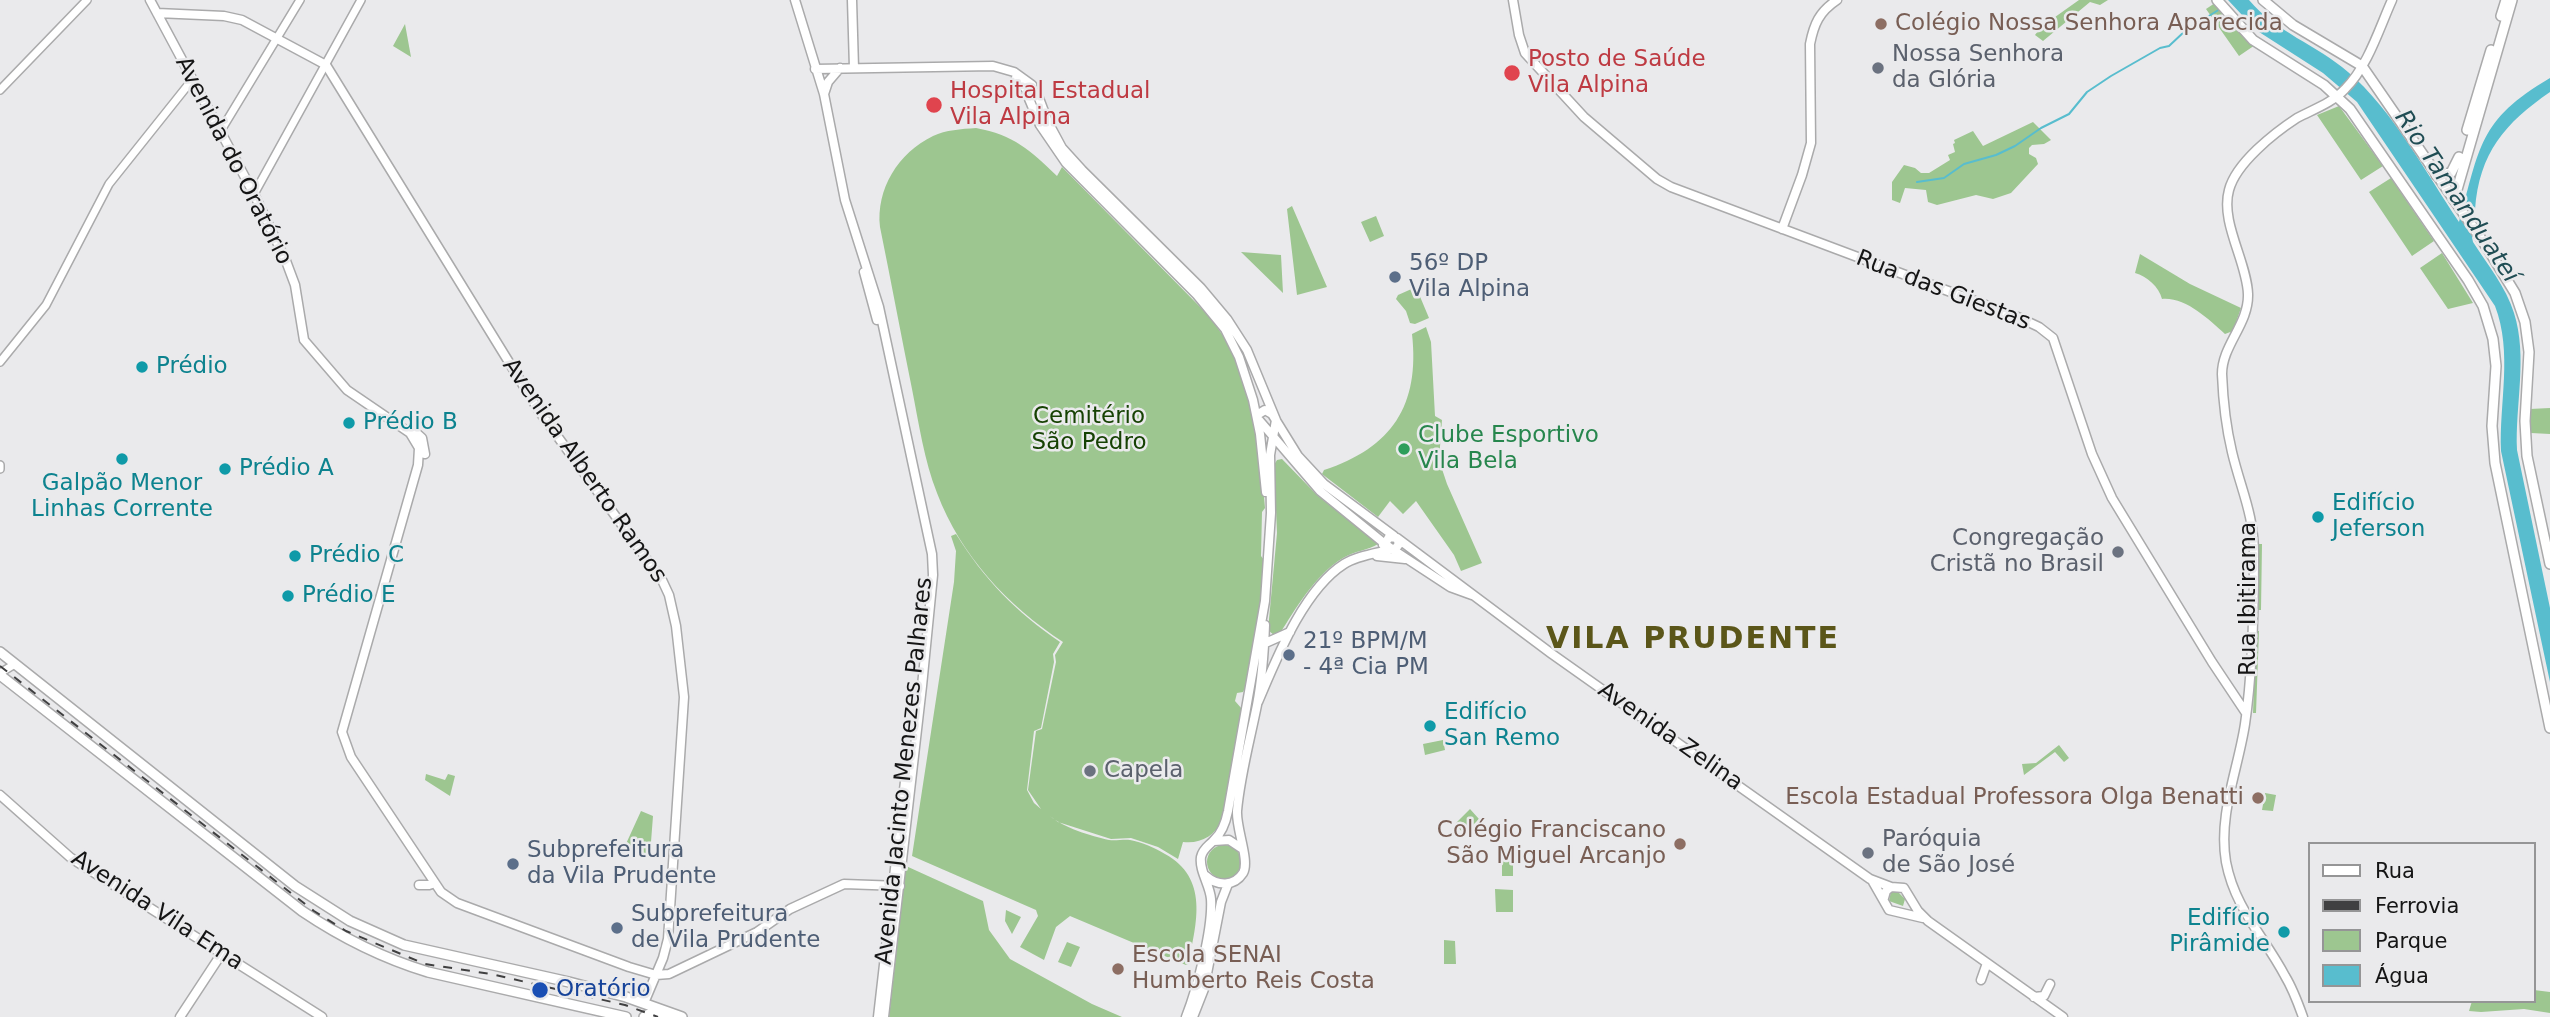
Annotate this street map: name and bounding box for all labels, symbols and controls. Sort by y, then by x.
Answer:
place label: Colégio Nossa Senhora Aparecida [1895,10,2283,38]
marker: Colégio Nossa Senhora Aparecida [1873,16,1889,32]
place label: Nossa Senhora da Glória [1892,41,2064,95]
place label: Posto de Saúde Vila Alpina [1528,46,1706,100]
street label: Avenida do Oratório [169,52,297,270]
marker: Nossa Senhora da Glória [1870,60,1886,76]
marker: Posto de Saúde Vila Alpina [1502,63,1522,83]
place label: Hospital Estadual Vila Alpina [950,78,1150,132]
marker: Hospital Estadual Vila Alpina [924,95,944,115]
water label: Rio Tamanduateí [2388,105,2524,289]
street label: Rua das Giestas [1852,245,2034,337]
place label: 56º DP Vila Alpina [1409,250,1530,304]
marker: 56º DP Vila Alpina [1387,269,1403,285]
place label: Prédio [156,353,228,381]
street label: Avenida Alberto Ramos [496,353,672,589]
marker: Prédio [134,359,150,375]
park label: Cemitério São Pedro [1032,403,1146,457]
place label: Prédio B [363,409,458,437]
marker: Prédio B [341,415,357,431]
place label: Clube Esportivo Vila Bela [1418,422,1599,476]
marker: Clube Esportivo Vila Bela [1396,441,1412,457]
marker: Galpão Menor Linhas Corrente [114,451,130,467]
place label: Prédio A [239,455,334,483]
marker: Prédio A [217,461,233,477]
place label: Galpão Menor Linhas Corrente [31,470,213,524]
place label: Edifício Jeferson [2332,490,2425,544]
marker: Edifício Jeferson [2310,509,2326,525]
street label: Rua Ibitirama [2235,522,2263,676]
place label: Congregação Cristã no Brasil [1930,525,2104,579]
place label: Prédio C [309,542,404,570]
marker: Congregação Cristã no Brasil [2110,544,2126,560]
marker: Prédio C [287,548,303,564]
street label: Avenida Jacinto Menezes Palhares [871,576,939,966]
place label: Prédio E [302,582,395,610]
marker: Prédio E [280,588,296,604]
district label: VILA PRUDENTE [1548,622,1838,658]
place label: 21º BPM/M - 4ª Cia PM [1303,628,1429,682]
marker: 21º BPM/M - 4ª Cia PM [1281,647,1297,663]
street label: Avenida Zelina [1592,677,1748,797]
place label: Edifício San Remo [1444,699,1560,753]
marker: Edifício San Remo [1422,718,1438,734]
place label: Capela [1104,757,1183,785]
marker: Capela [1082,763,1098,779]
place label: Escola Estadual Professora Olga Benatti [1785,784,2244,812]
marker: Escola Estadual Professora Olga Benatti [2250,790,2266,806]
place label: Colégio Franciscano São Miguel Arcanjo [1437,817,1666,871]
place label: Paróquia de São José [1882,826,2015,880]
marker: Colégio Franciscano São Miguel Arcanjo [1672,836,1688,852]
place label: Subprefeitura da Vila Prudente [527,837,716,891]
legend [2308,842,2536,1003]
street label: Avenida Vila Ema [66,845,248,977]
marker: Paróquia de São José [1860,845,1876,861]
marker: Subprefeitura da Vila Prudente [505,856,521,872]
text: Rua [2375,859,2415,883]
text: Ferrovia [2375,894,2459,918]
place label: Subprefeitura de Vila Prudente [631,901,820,955]
place label: Edifício Pirâmide [2169,905,2270,959]
marker: Subprefeitura de Vila Prudente [609,920,625,936]
marker: Edifício Pirâmide [2276,924,2292,940]
text: Parque [2375,929,2447,953]
place label: Escola SENAI Humberto Reis Costa [1132,942,1375,996]
marker: Escola SENAI Humberto Reis Costa [1110,961,1126,977]
text: Água [2375,964,2429,988]
place label: Oratório [556,976,651,1004]
marker: Oratório [530,980,550,1000]

